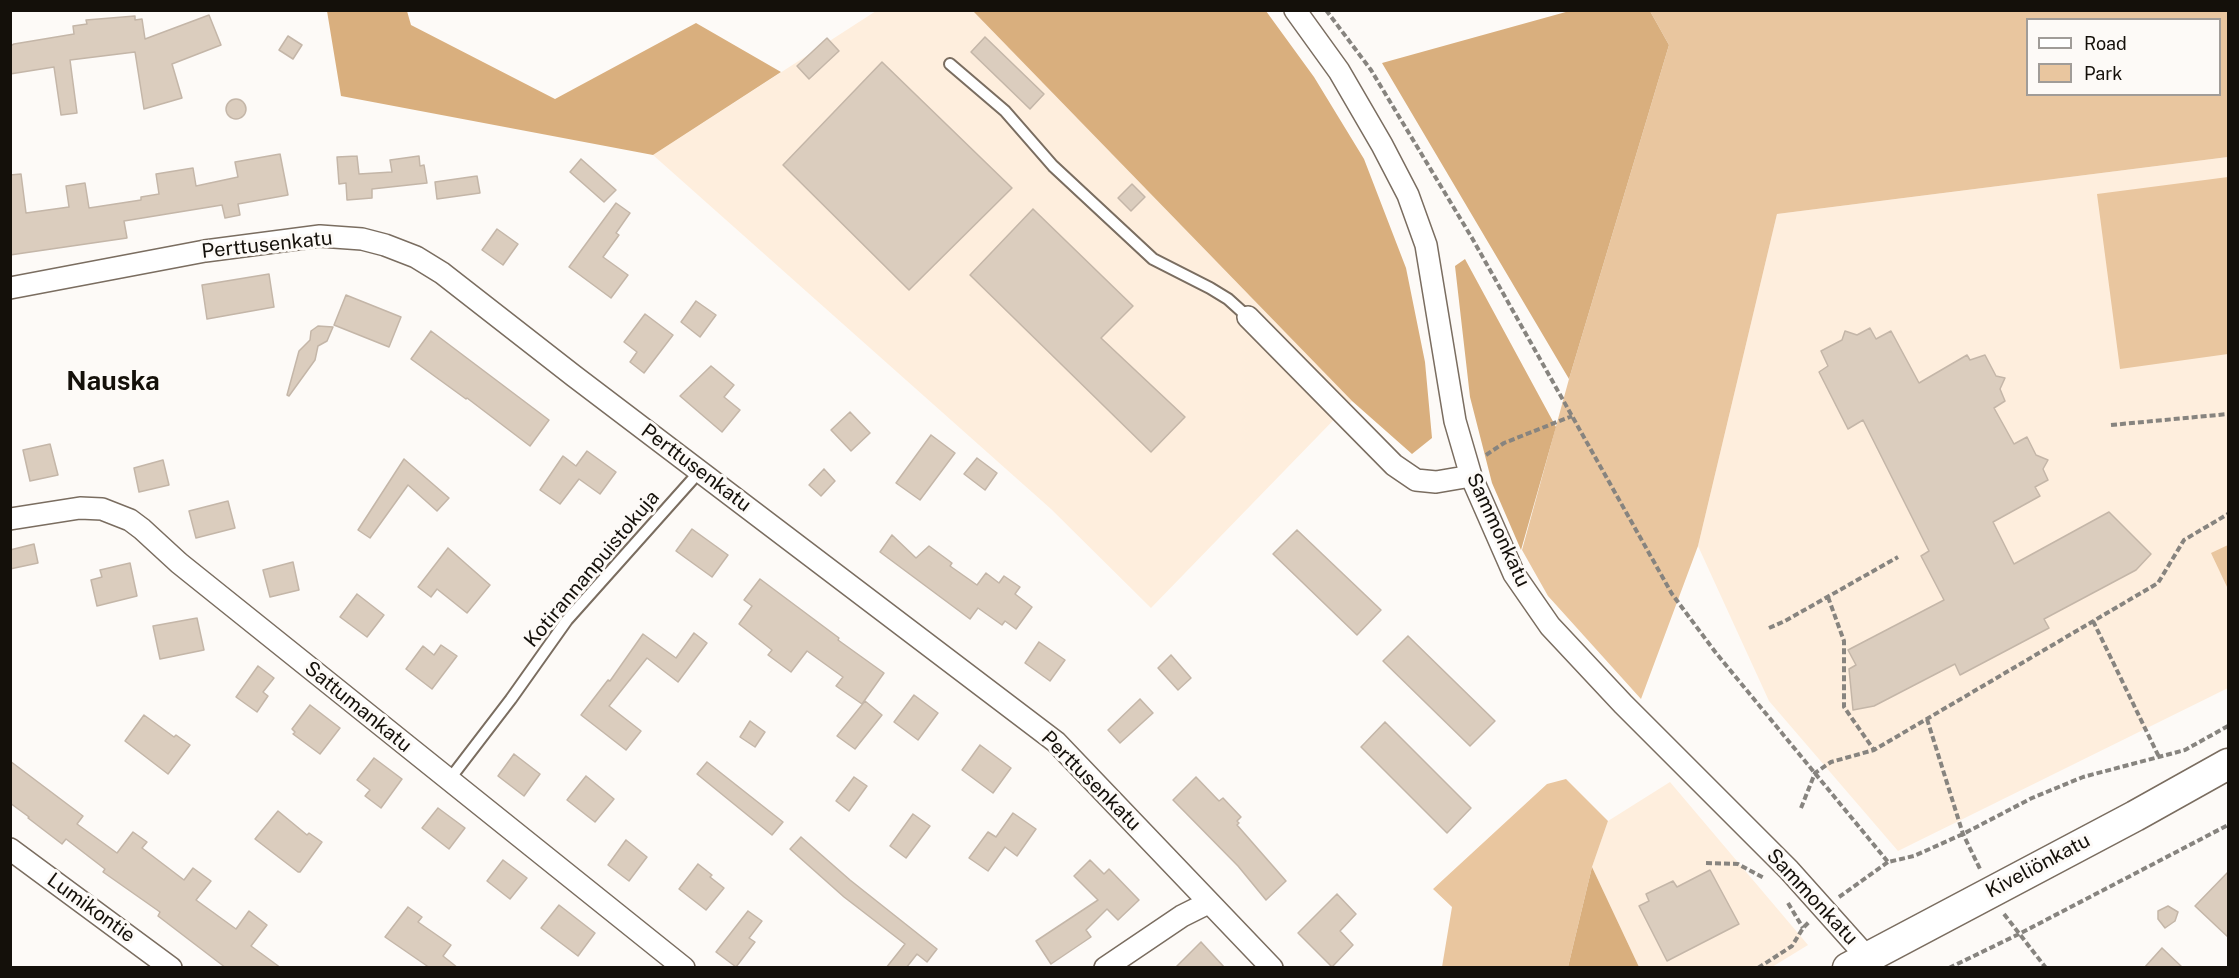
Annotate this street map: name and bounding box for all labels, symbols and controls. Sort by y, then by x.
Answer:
legend [2026,18,2221,96]
text: Road [2084,33,2127,54]
text: Park [2084,63,2122,84]
street label: Perttusenkatu [200,226,334,264]
district label: Nauska [66,366,160,398]
street label: Perttusenkatu [636,419,756,517]
street label: Sammonkatu [1461,469,1535,591]
street label: Kotirannanpuistokuja [519,486,665,652]
street label: Sattumankatu [300,656,416,758]
street label: Perttusenkatu [1036,726,1146,836]
street label: Kiveliönkatu [1982,829,2094,903]
street label: Sammonkatu [1761,844,1863,950]
street label: Lumikontie [42,868,140,948]

